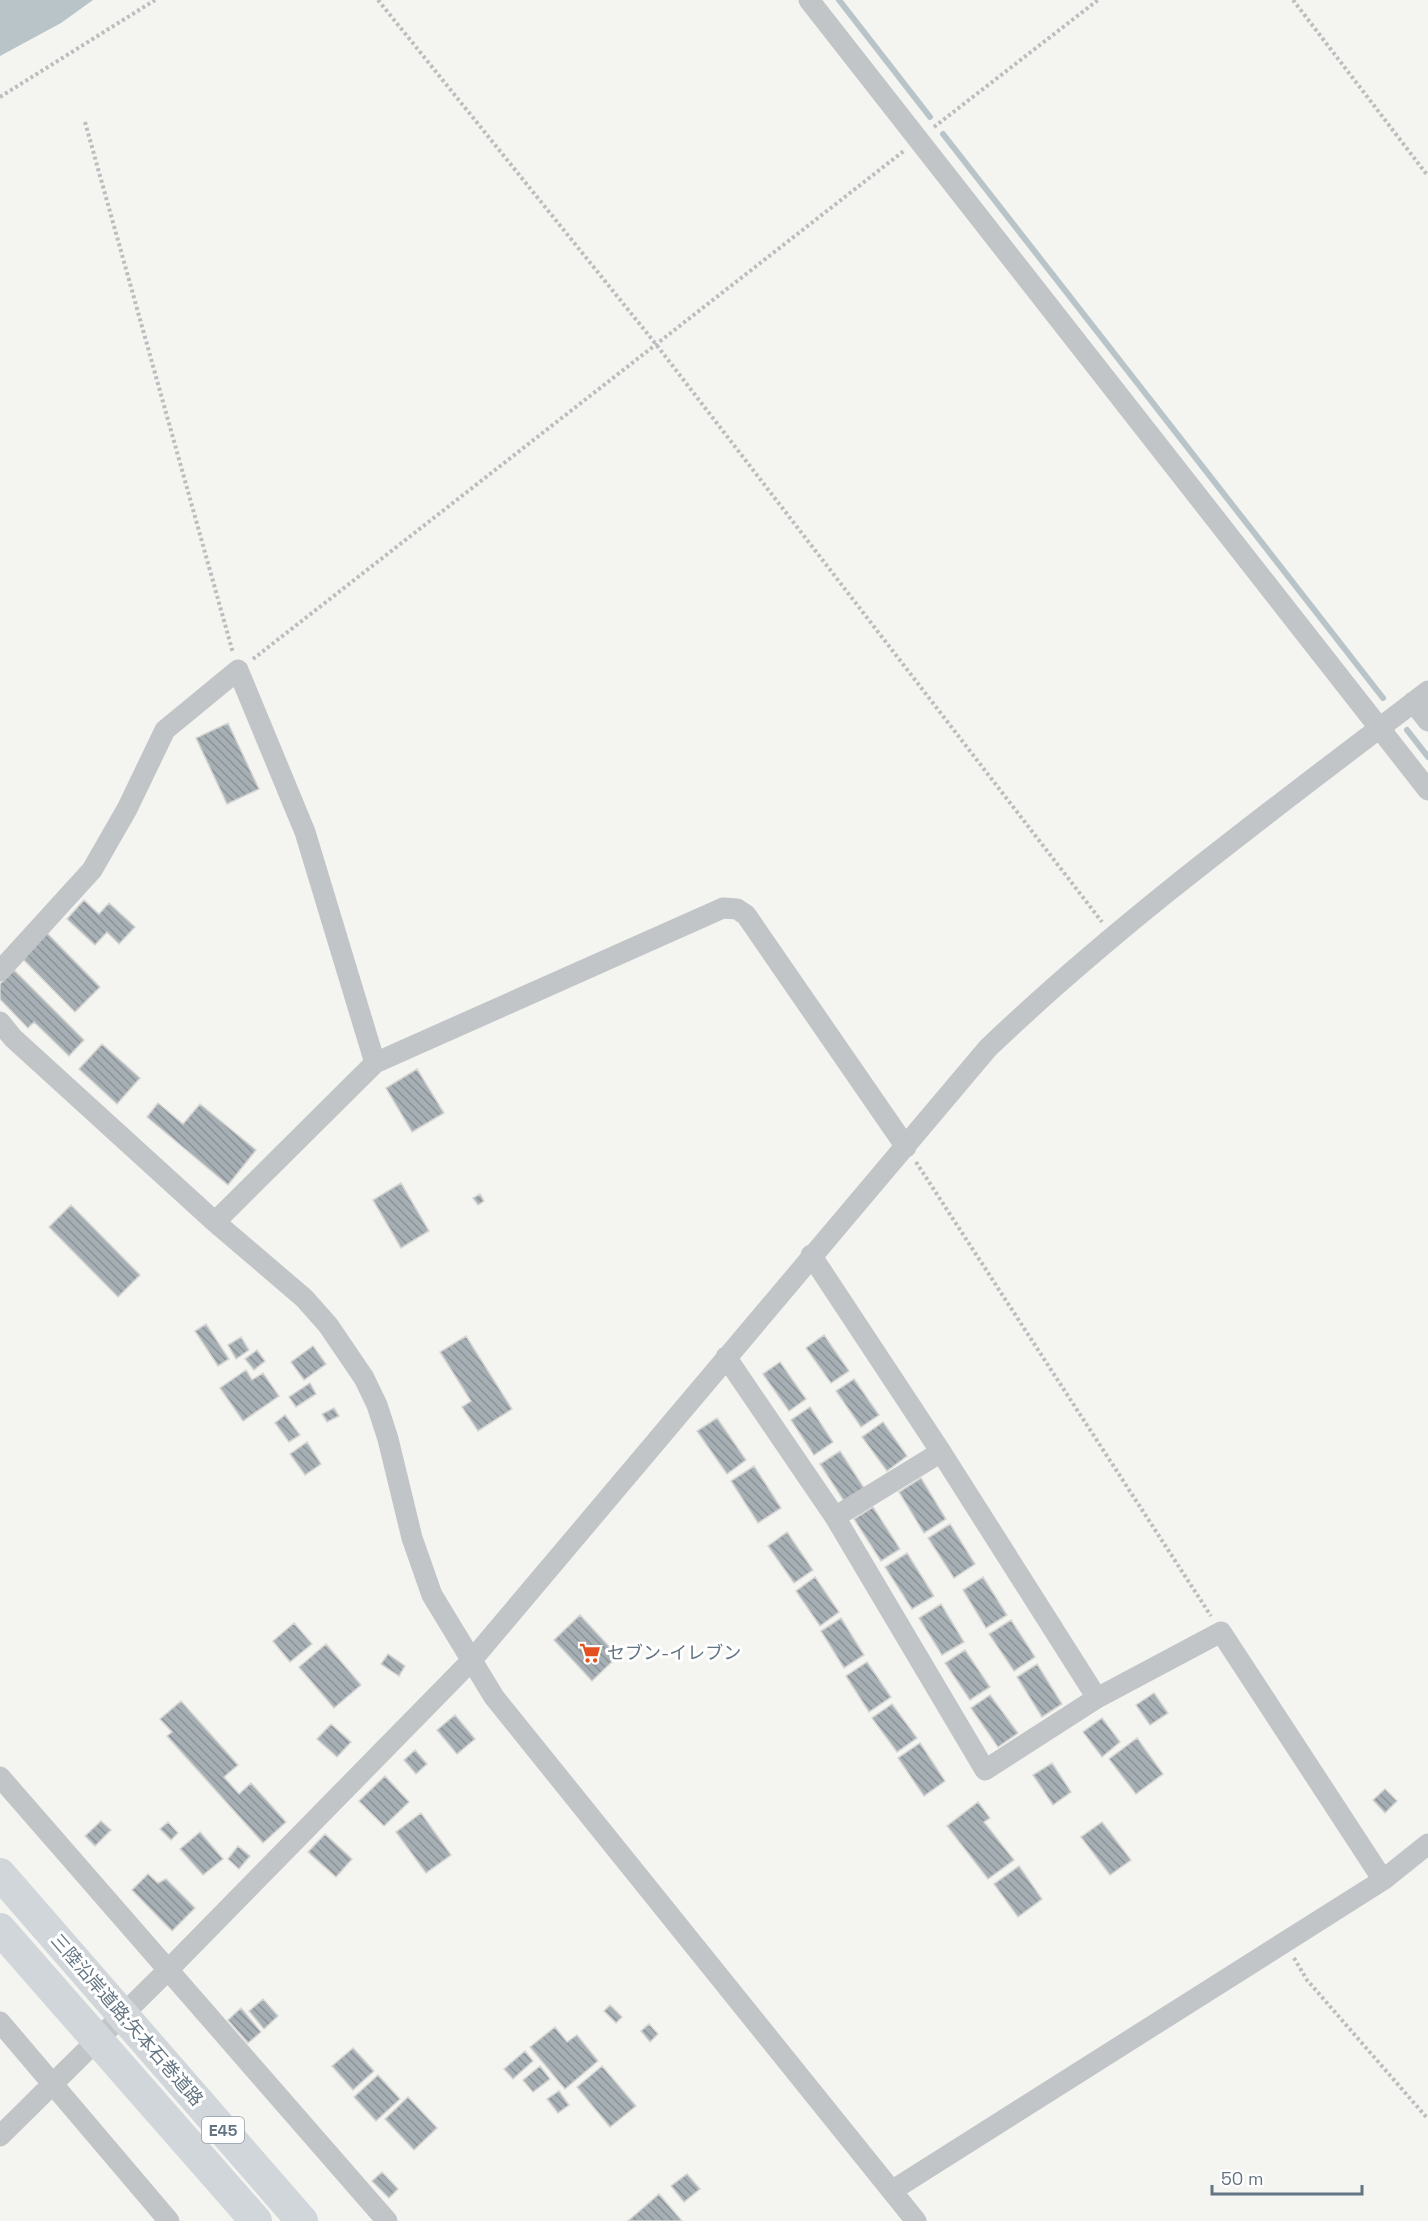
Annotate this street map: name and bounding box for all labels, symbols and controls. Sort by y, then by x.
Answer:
supermarket icon: セブン-イレブン [578,1641,602,1665]
place label: セブン-イレブン [607,1641,741,1664]
street label: 三陸沿岸道路;矢本石巻道路 [46,1929,208,2110]
road number: E45 [202,2117,244,2143]
scale bar [1212,2158,1362,2196]
text: 50 m [1221,2167,1263,2190]

